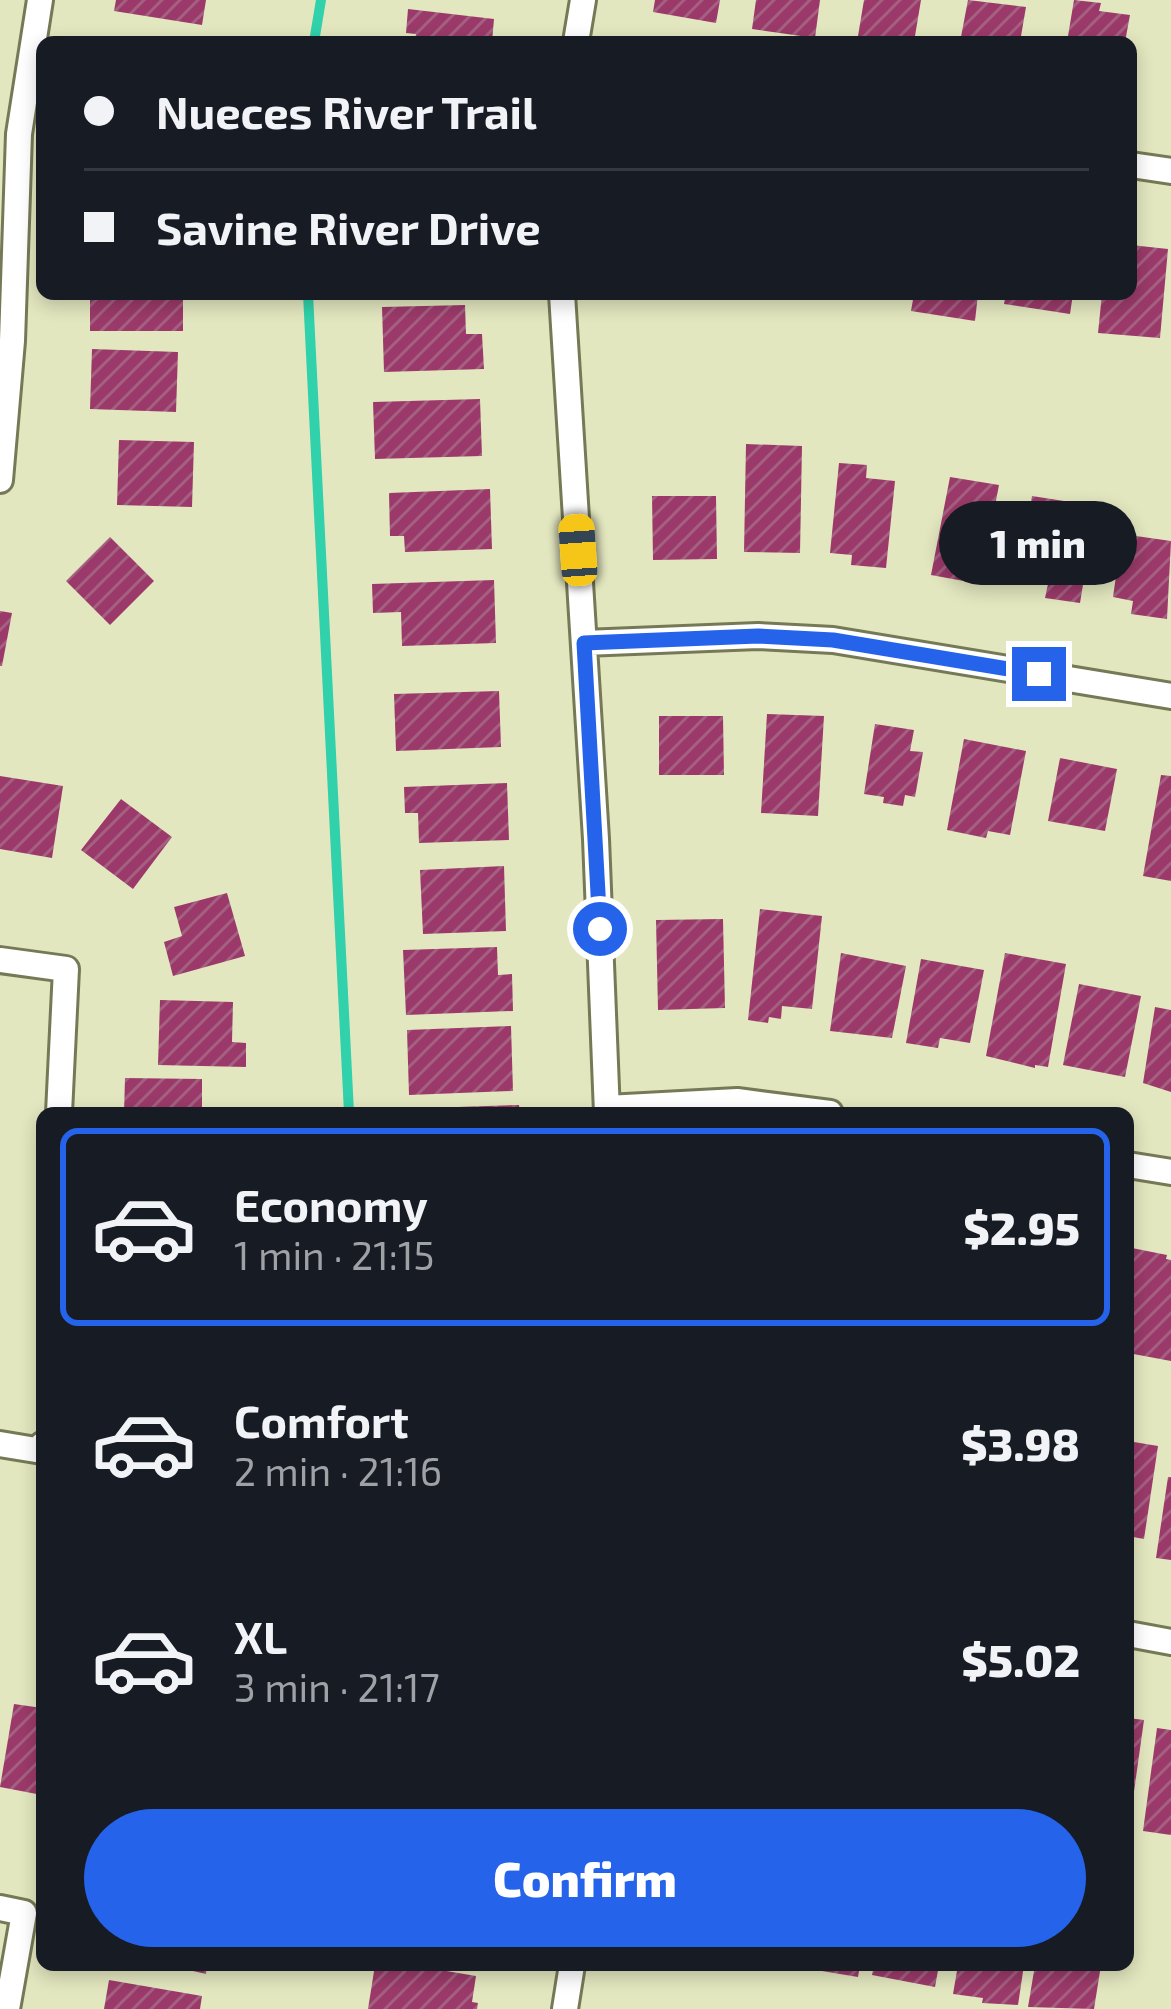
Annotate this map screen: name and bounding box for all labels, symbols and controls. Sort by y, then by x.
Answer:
text: Nueces River Trail [156,84,537,138]
text: Savine River Drive [156,200,541,254]
callout: 1 min [940,500,1138,584]
car [558,513,598,587]
text: 1 min [990,519,1086,566]
route end [1012,647,1066,701]
route start [573,902,627,956]
icon: car [90,1173,198,1281]
text: Economy [234,1177,428,1231]
text: $2.95 [963,1200,1080,1254]
text: 1 min · 21:15 [234,1231,434,1278]
icon: car [90,1389,198,1497]
text: Comfort [234,1393,409,1447]
text: $3.98 [961,1416,1080,1470]
text: 2 min · 21:16 [234,1447,442,1494]
icon: car [90,1605,198,1713]
text: XL [234,1609,287,1663]
text: $5.02 [961,1632,1080,1686]
text: 3 min · 21:17 [234,1663,440,1710]
button: Confirm [84,1809,1086,1947]

